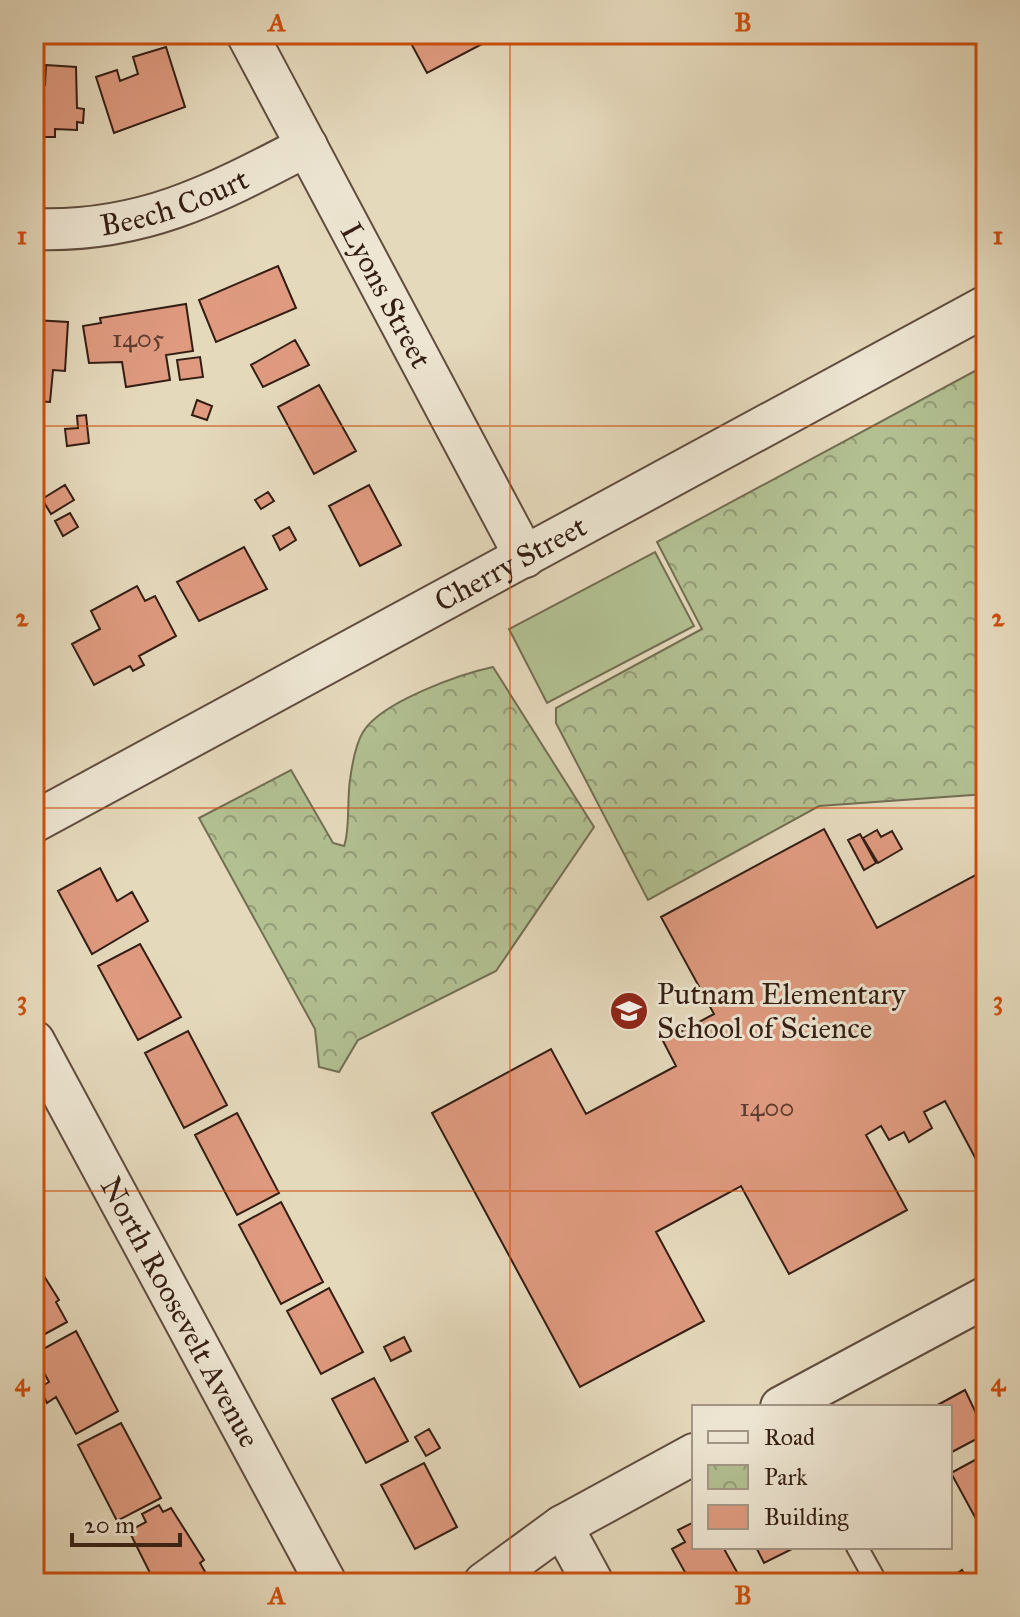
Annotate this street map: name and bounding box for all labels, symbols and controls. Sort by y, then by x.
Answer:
text: A [266,6,286,38]
text: B [734,6,752,38]
street label: Beech Court [98,161,255,244]
street label: Lyons Street [333,217,439,374]
text: 1 [17,219,27,251]
text: 1 [993,219,1003,251]
house number: 1405 [112,322,164,354]
street label: Cherry Street [428,508,593,619]
text: 2 [16,601,30,633]
text: 2 [992,601,1006,633]
place label: Putnam Elementary School of Science [657,976,907,1046]
text: 3 [17,984,27,1016]
text: 3 [993,984,1003,1016]
school or university icon: Putnam Elementary School of Science [608,990,650,1032]
house number: 1400 [739,1091,795,1123]
street label: North Roosevelt Avenue [93,1171,268,1454]
text: 4 [15,1366,31,1398]
text: 4 [991,1366,1007,1398]
legend [692,1405,952,1549]
text: Road [764,1422,815,1452]
text: Park [764,1462,808,1492]
scale bar [72,1497,180,1547]
text: Building [764,1502,849,1532]
text: 20 m [84,1510,135,1540]
text: A [266,1579,286,1611]
text: B [734,1579,752,1611]

